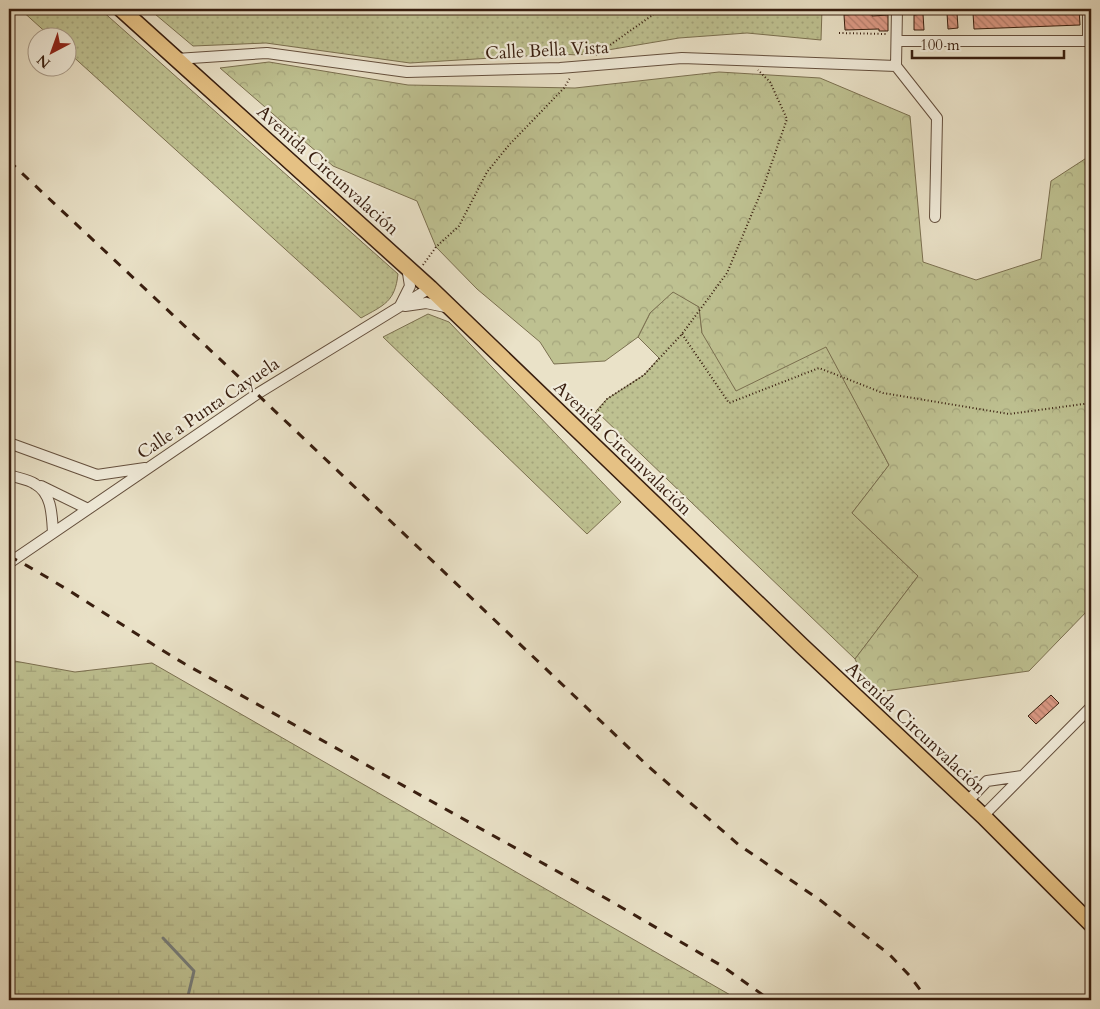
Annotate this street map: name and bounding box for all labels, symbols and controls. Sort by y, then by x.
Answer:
north arrow [28,28,78,78]
scale bar [912,28,1065,60]
street label: Calle Bella Vista [485,35,610,66]
text: 100 m [920,35,960,55]
text: N [33,50,55,73]
street label: Avenida Circunvalación [251,100,405,242]
street label: Calle a Punta Cayuela [132,351,285,465]
street label: Avenida Circunvalación [548,376,698,522]
street label: Avenida Circunvalación [840,657,992,801]

